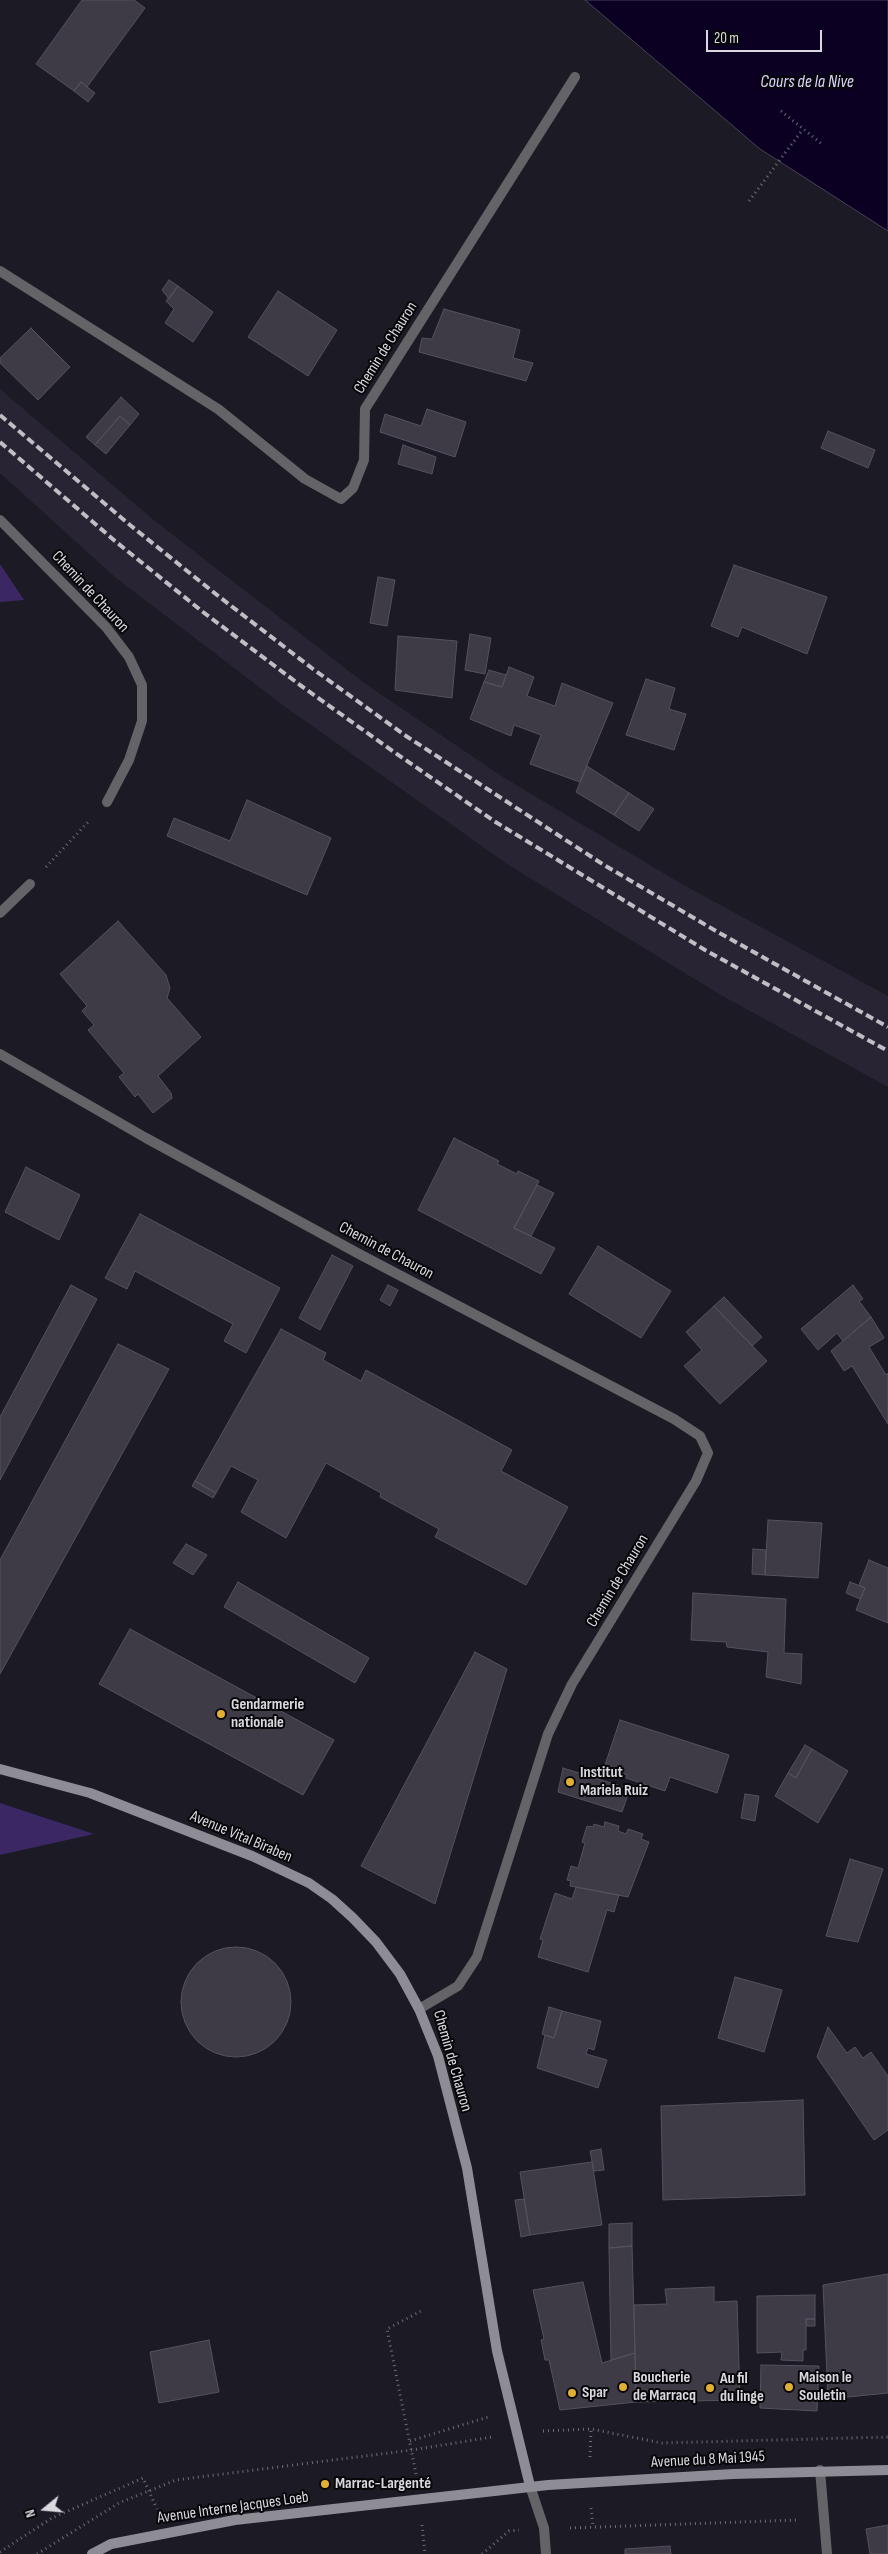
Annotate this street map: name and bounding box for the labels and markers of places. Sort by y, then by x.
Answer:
place label: Gendarmerie nationale [231,1695,304,1733]
marker: Gendarmerie nationale [215,1708,227,1720]
place label: Institut Mariela Ruiz [580,1763,648,1801]
marker: Institut Mariela Ruiz [564,1776,576,1788]
place label: Boucherie de Marracq [633,2368,696,2406]
place label: Maison le Souletin [799,2368,852,2406]
place label: Au fil du linge [720,2369,764,2407]
marker: Boucherie de Marracq [617,2381,629,2393]
marker: Maison le Souletin [783,2381,795,2393]
marker: Au fil du linge [704,2382,716,2394]
place label: Spar [582,2383,608,2403]
marker: Spar [566,2387,578,2399]
place label: Marrac-Largenté [335,2474,431,2494]
marker: Marrac-Largenté [319,2478,331,2490]

